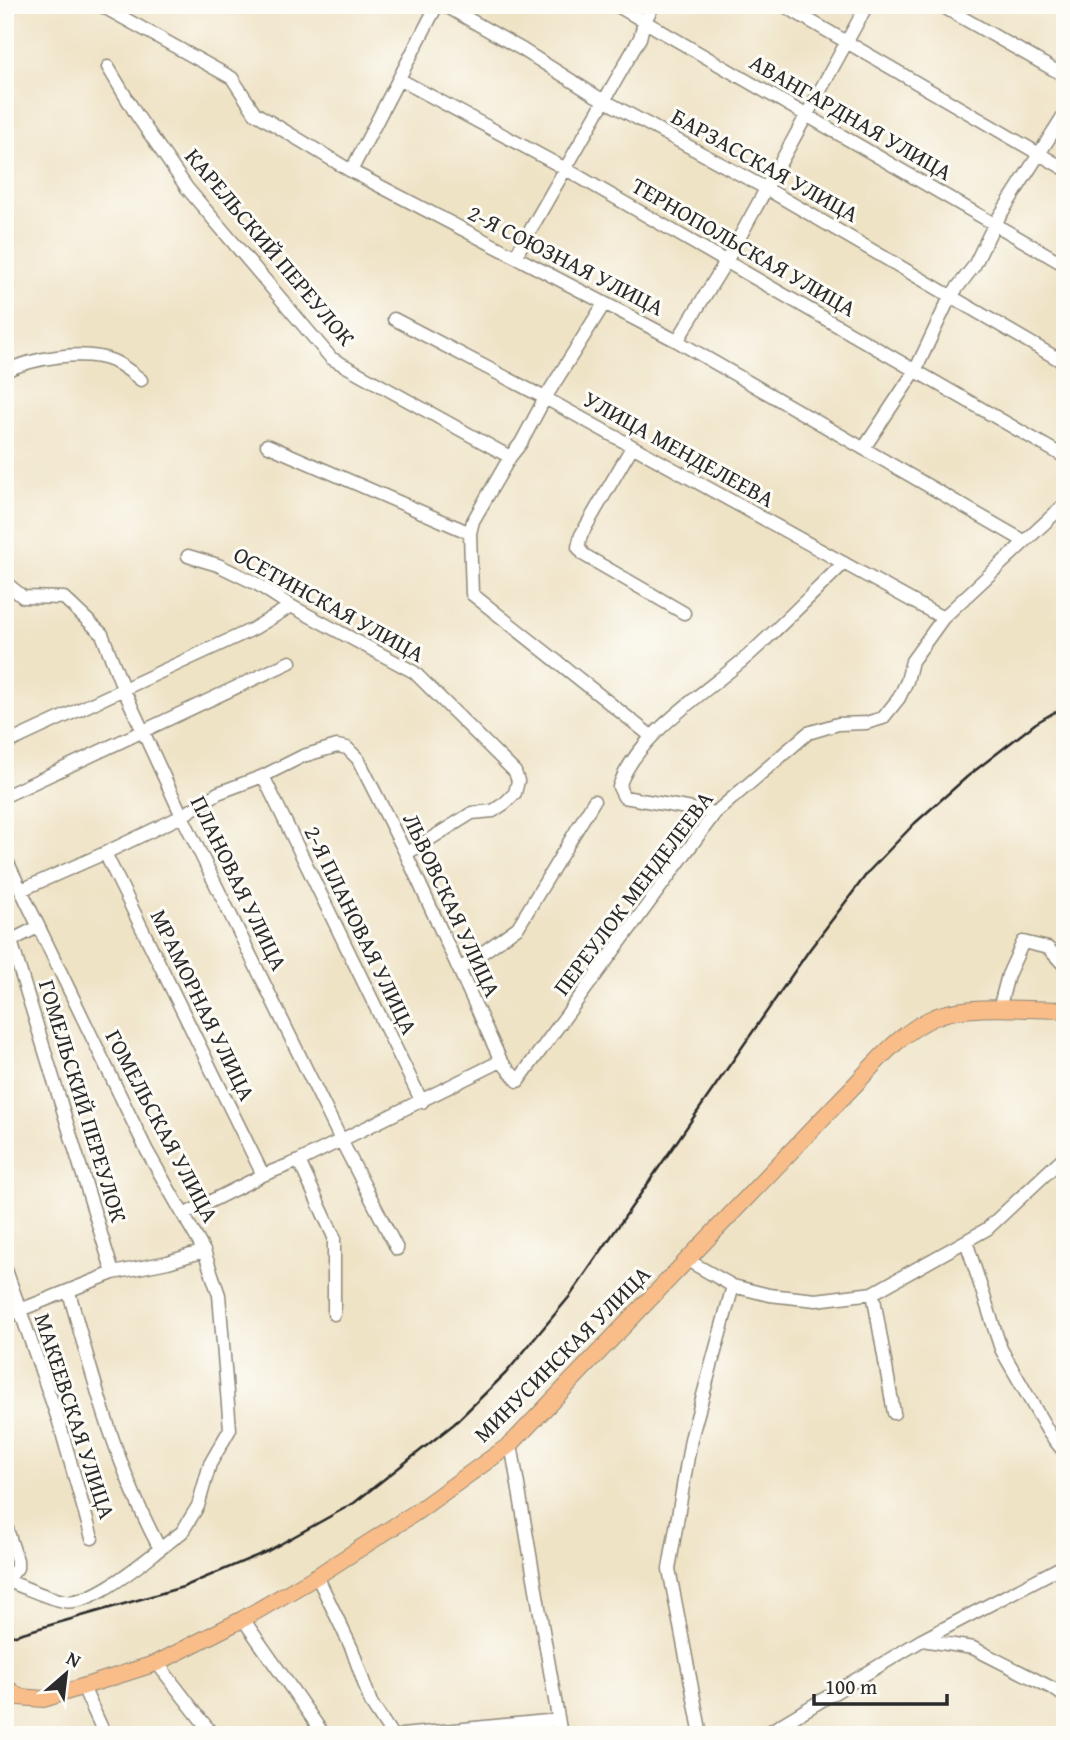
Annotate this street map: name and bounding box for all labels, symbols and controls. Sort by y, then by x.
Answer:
street label: АВАНГАРДНАЯ УЛИЦА [744,45,959,188]
street label: БАРЗАССКАЯ УЛИЦА [666,99,865,230]
street label: КАРЕЛЬСКИЙ ПЕРЕУЛОК [178,141,363,353]
street label: ТЕРНОПОЛЬСКАЯ УЛИЦА [626,169,863,324]
street label: 2-Я СОЮЗНАЯ УЛИЦА [462,196,670,323]
street label: УЛИЦА МЕНДЕЛЕЕВА [578,382,781,515]
street label: ОСЕТИНСКАЯ УЛИЦА [228,537,431,670]
street label: ПЕРЕУЛОК МЕНДЕЛЕЕВА [545,784,721,1002]
street label: ПЛАНОВАЯ УЛИЦА [183,790,296,976]
street label: ЛЬВОВСКАЯ УЛИЦА [395,807,510,1002]
street label: 2-Я ПЛАНОВАЯ УЛИЦА [297,820,426,1040]
street label: МРАМОРНАЯ УЛИЦА [143,903,264,1106]
street label: ГОМЕЛЬСКИЙ ПЕРЕУЛОК [31,975,136,1226]
street label: ГОМЕЛЬСКАЯ УЛИЦА [98,1023,227,1228]
street label: МИНУСИНСКАЯ УЛИЦА [466,1258,658,1450]
street label: МАКЕЕВСКАЯ УЛИЦА [27,1309,124,1523]
north arrow [32,1638,102,1708]
text: N [62,1644,86,1674]
scale bar [814,1663,948,1707]
text: 100 m [825,1671,877,1702]

